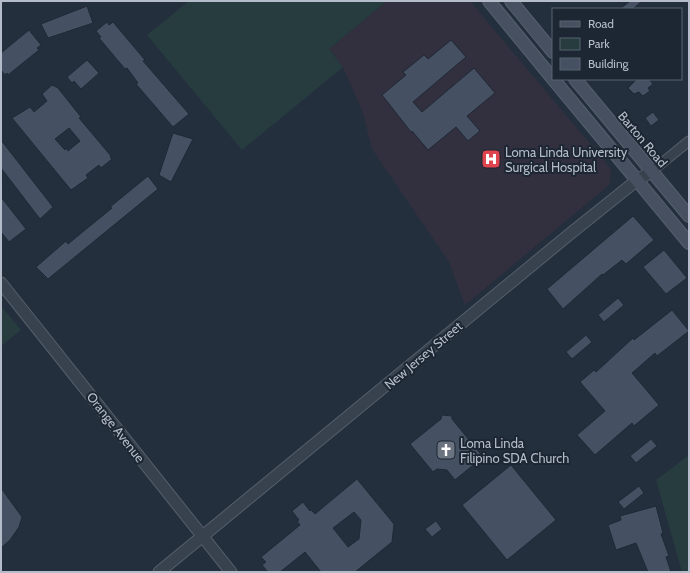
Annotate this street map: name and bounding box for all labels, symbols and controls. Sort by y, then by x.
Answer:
legend [552,8,682,80]
text: Road [588,16,614,31]
text: Park [588,36,610,51]
text: Building [588,56,630,71]
street label: Barton Road [615,108,671,170]
place label: Loma Linda University Surgical Hospital [505,144,628,175]
hospital icon: Loma Linda University Surgical Hospital [480,148,502,170]
street label: New Jersey Street [381,317,466,392]
street label: Orange Avenue [84,389,149,466]
place label: Loma Linda Filipino SDA Church [460,435,569,466]
church icon: Loma Linda Filipino SDA Church [435,439,457,461]

